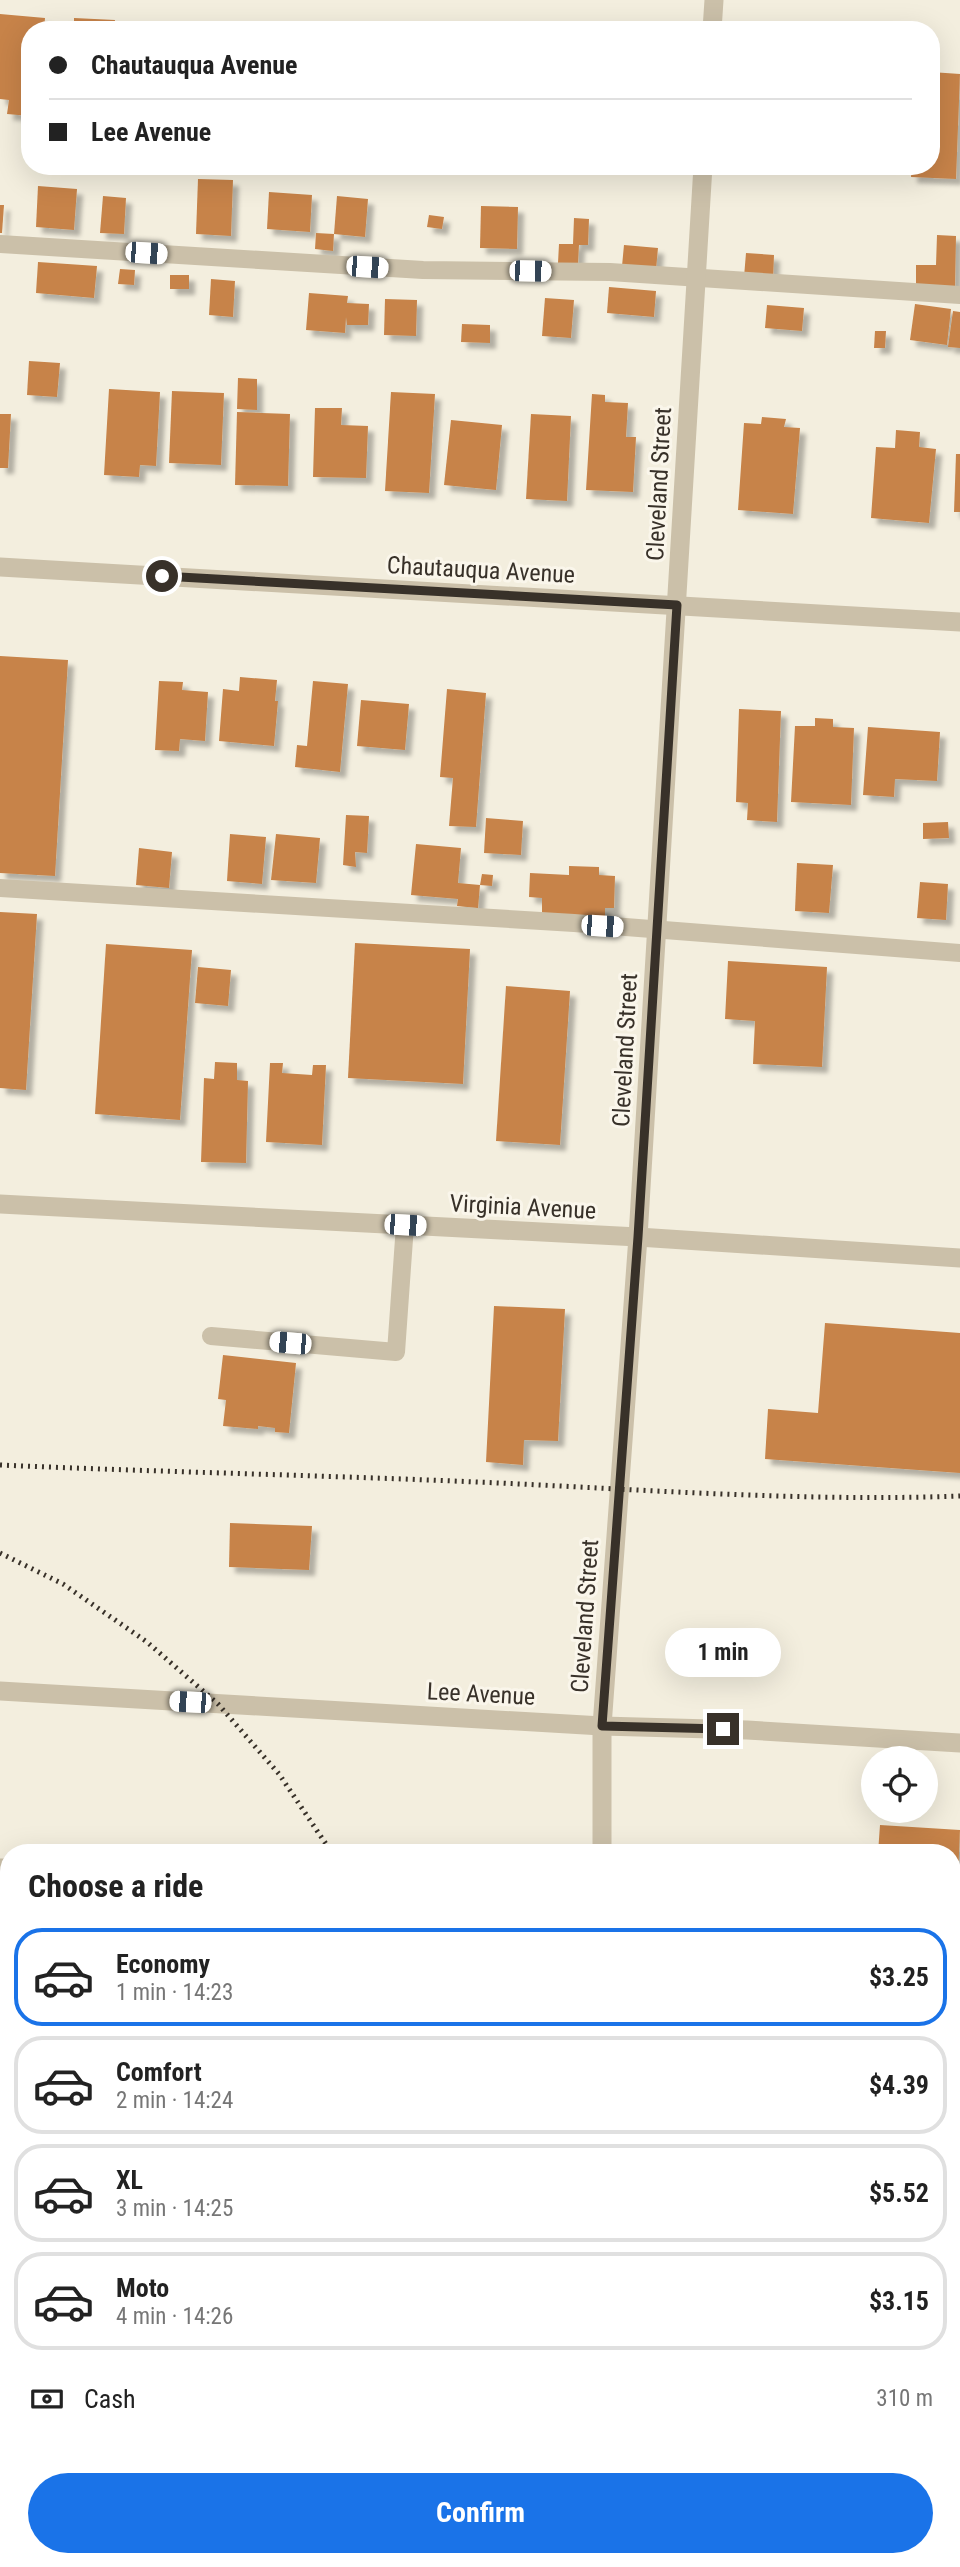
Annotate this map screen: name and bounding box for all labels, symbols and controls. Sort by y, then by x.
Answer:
text: Chautauqua Avenue [91,50,297,80]
text: Lee Avenue [91,117,211,147]
car [125,241,168,265]
car [346,255,389,279]
car [509,260,552,282]
street label: Cleveland Street [641,406,677,562]
street label: Chautauqua Avenue [386,551,576,589]
route start [146,560,178,592]
car [581,914,624,938]
street label: Cleveland Street [607,972,643,1128]
street label: Virginia Avenue [449,1189,597,1225]
car [384,1213,427,1237]
car [269,1331,312,1355]
street label: Cleveland Street [566,1538,604,1694]
callout: 1 min [665,1628,781,1676]
text: 1 min [697,1639,749,1666]
street label: Lee Avenue [426,1677,536,1711]
car [169,1690,212,1714]
route end [707,1713,739,1745]
map controls [861,1746,938,1823]
button: locate [861,1746,938,1823]
text: Choose a ride [28,1867,203,1905]
icon: car [32,1946,95,2009]
text: Economy [116,1949,210,1979]
text: $3.25 [869,1962,929,1992]
text: 1 min · 14:23 [116,1979,233,2006]
icon: car [32,2054,95,2117]
text: Comfort [116,2057,202,2087]
text: $4.39 [869,2070,929,2100]
text: 2 min · 14:24 [116,2087,233,2114]
icon: car [32,2162,95,2225]
text: XL [116,2165,143,2195]
text: $5.52 [869,2178,929,2208]
text: 3 min · 14:25 [116,2195,233,2222]
icon: car [32,2270,95,2333]
text: Moto [116,2273,169,2303]
text: $3.15 [869,2286,929,2316]
text: 4 min · 14:26 [116,2303,233,2330]
icon: cash [28,2380,66,2418]
text: Cash [84,2384,136,2414]
text: 310 m [876,2385,933,2412]
button: Confirm [28,2473,933,2553]

